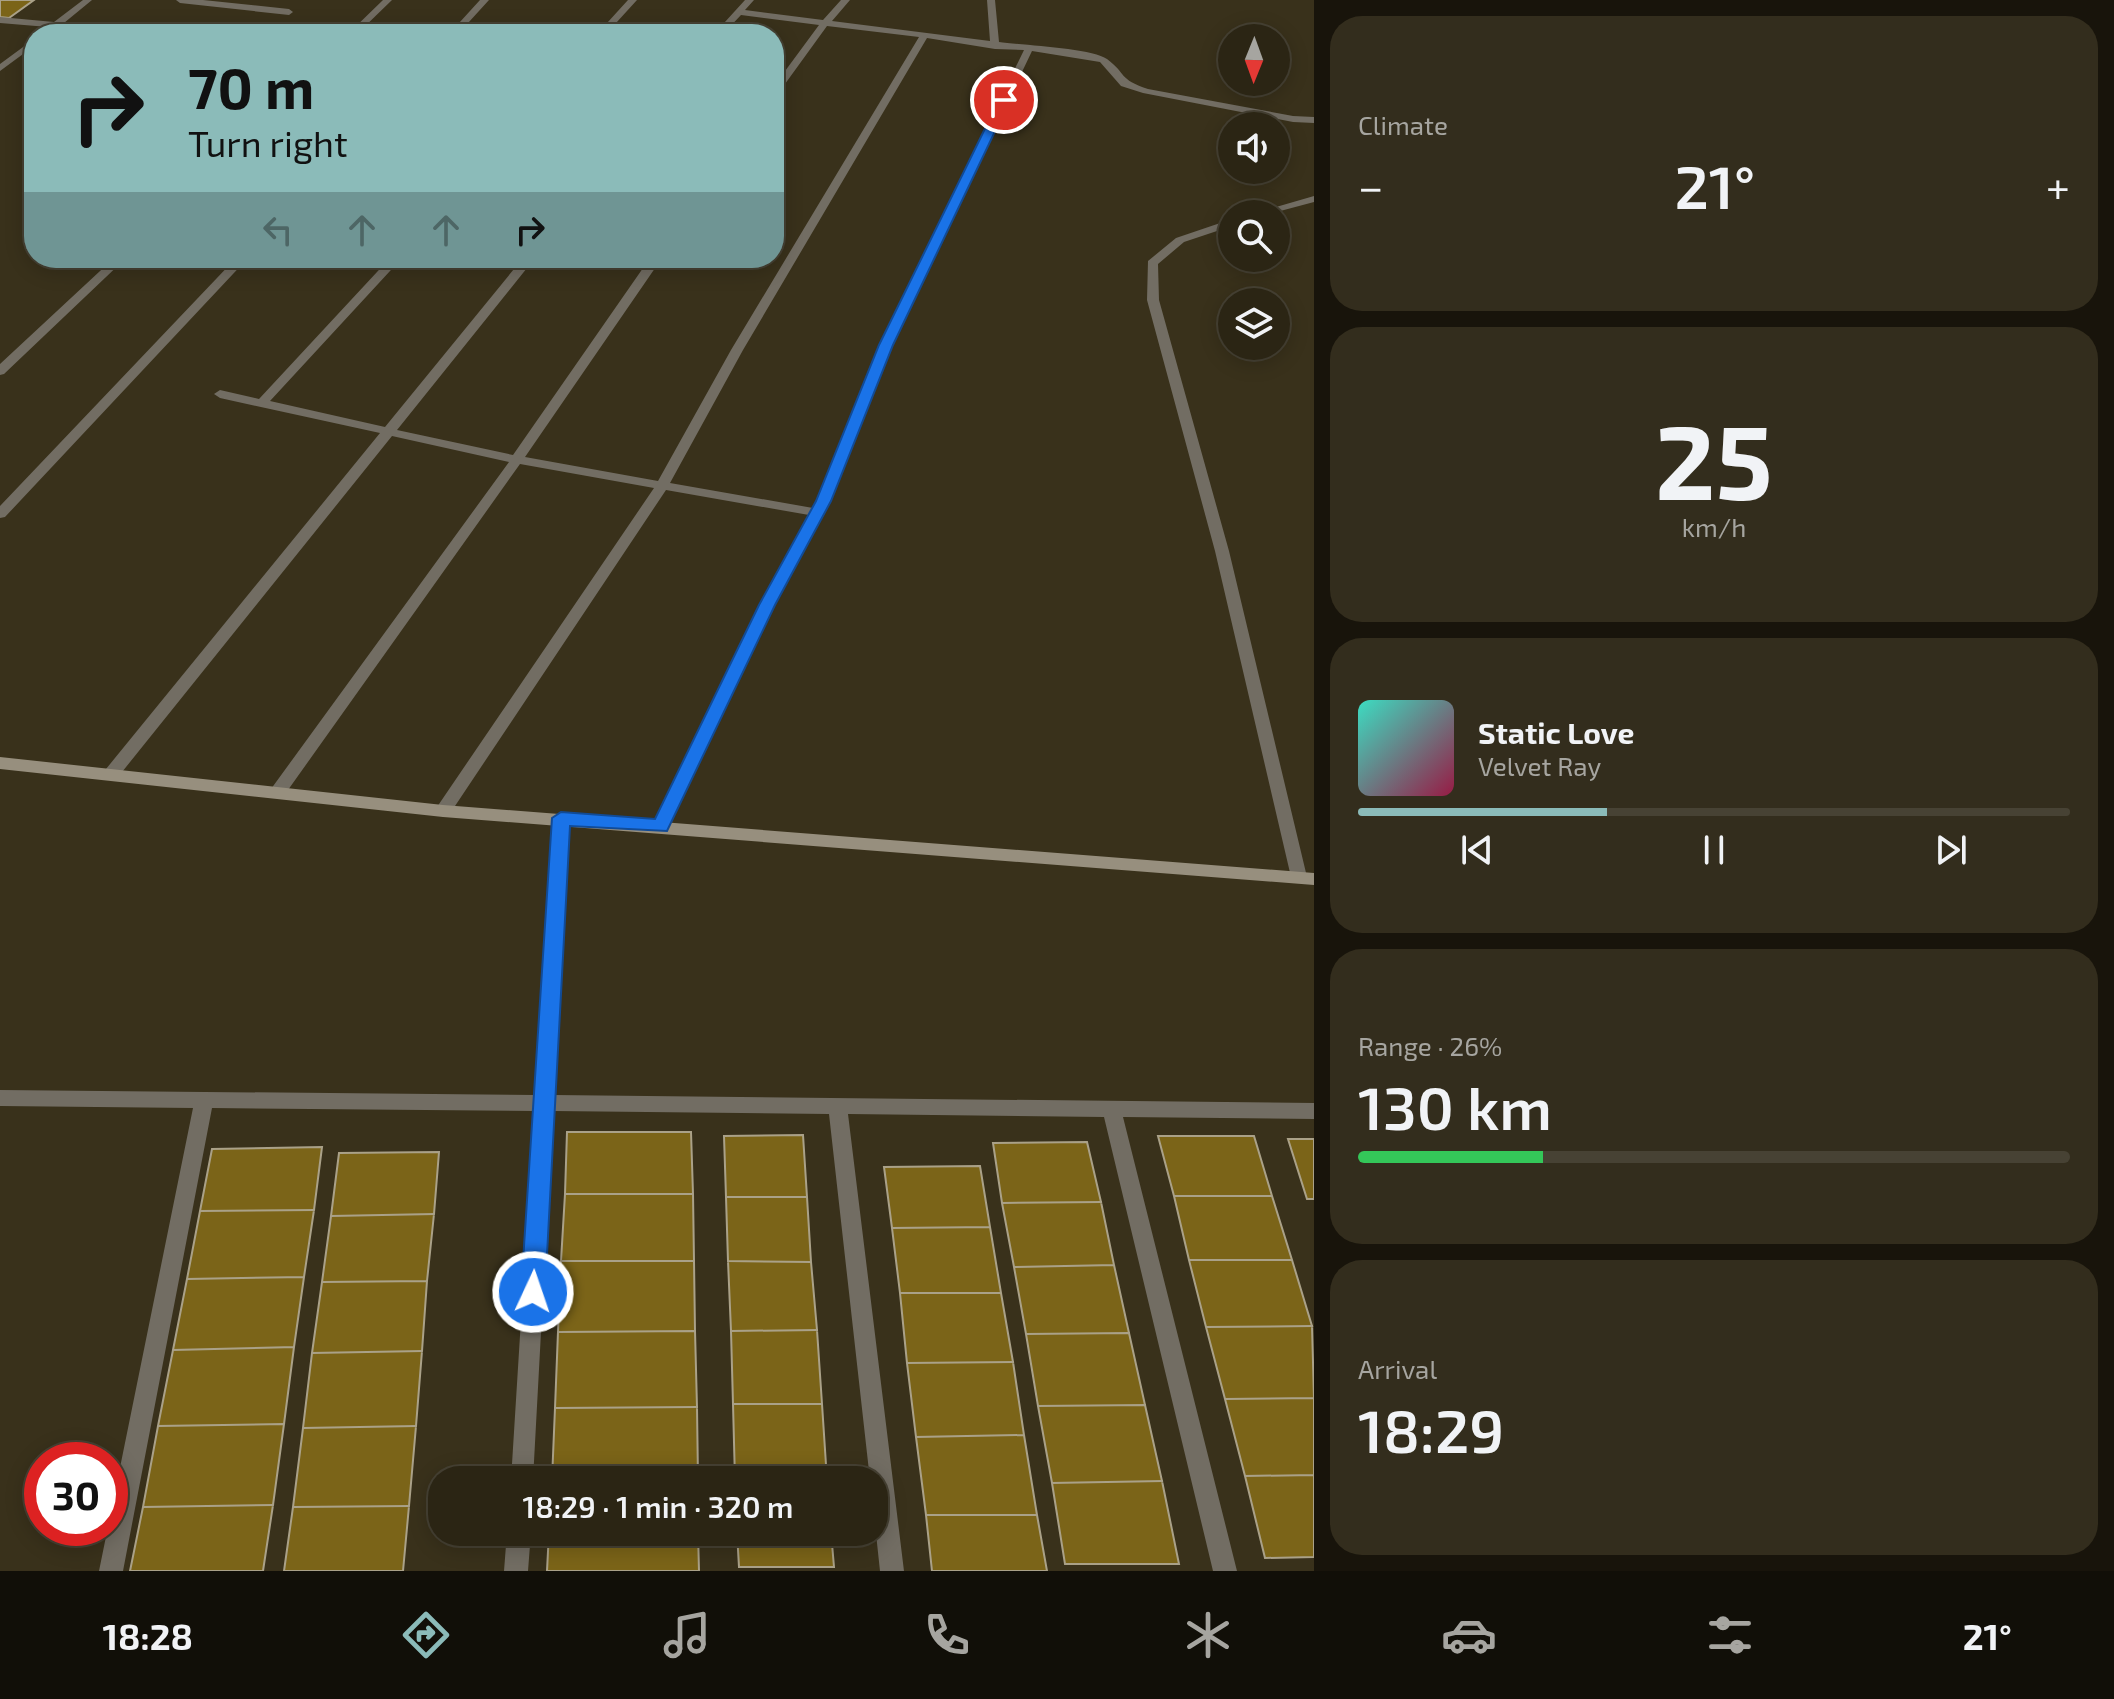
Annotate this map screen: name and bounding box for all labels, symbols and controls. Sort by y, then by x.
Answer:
north arrow [1218,24,1290,96]
map controls [1218,24,1290,360]
text: 70 m [188,53,314,120]
icon: right [56,56,160,160]
pin [970,66,1038,134]
icon: arrive [982,78,1026,122]
text: Climate [1358,109,1448,140]
button: sound [1218,112,1290,184]
text: Turn right [188,121,348,164]
text: 21° [1674,149,1755,221]
text: − [1358,159,1384,212]
text: + [2046,159,2070,212]
button: search [1218,200,1290,272]
icon: left [256,208,300,252]
icon: ahead [340,208,384,252]
icon: ahead [424,208,468,252]
icon: right [508,208,552,252]
button: layers [1218,288,1290,360]
text: 25 [1655,396,1773,521]
text: km/h [1682,511,1746,542]
text: Static Love [1478,714,1634,750]
text: Velvet Ray [1478,750,1601,781]
icon: previous [1455,828,1499,872]
icon: pause [1692,828,1736,872]
icon: next [1929,828,1973,872]
text: Range · 26% [1358,1030,1502,1061]
text: 130 km [1358,1070,1552,1142]
position arrow [491,1250,575,1334]
text: Arrival [1358,1353,1437,1384]
text: 18:29 [1358,1393,1504,1465]
speed limit sign: 30 [24,1442,128,1546]
text: 18:29 · 1 min · 320 m [523,1488,793,1524]
icon: directions [398,1607,454,1663]
icon: music [659,1607,715,1663]
icon: phone [919,1607,975,1663]
icon: climate [1180,1607,1236,1663]
icon: car [1441,1607,1497,1663]
icon: filters [1702,1607,1758,1663]
text: 18:28 [102,1614,193,1657]
text: 21° [1963,1614,2012,1657]

